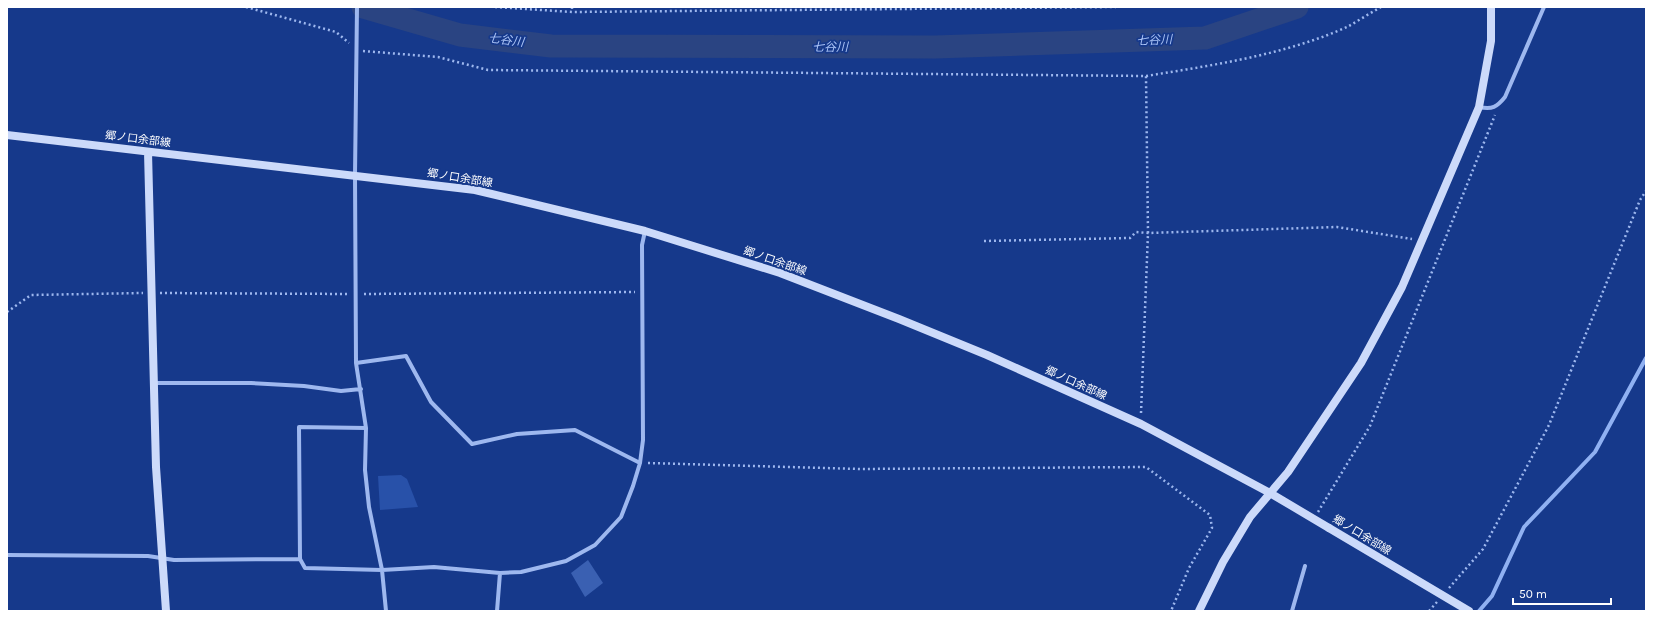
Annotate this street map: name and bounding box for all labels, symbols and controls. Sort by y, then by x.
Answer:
water label: 七谷川 [487,31,527,49]
water label: 七谷川 [1136,32,1174,48]
water label: 七谷川 [812,40,850,54]
street label: 郷ノ口余部線 [104,129,172,149]
street label: 郷ノ口余部線 [426,166,494,190]
street label: 郷ノ口余部線 [742,244,808,278]
street label: 郷ノ口余部線 [1043,364,1109,402]
street label: 郷ノ口余部線 [1330,512,1394,558]
scale bar [1513,580,1611,606]
text: 50 m [1519,587,1547,601]

